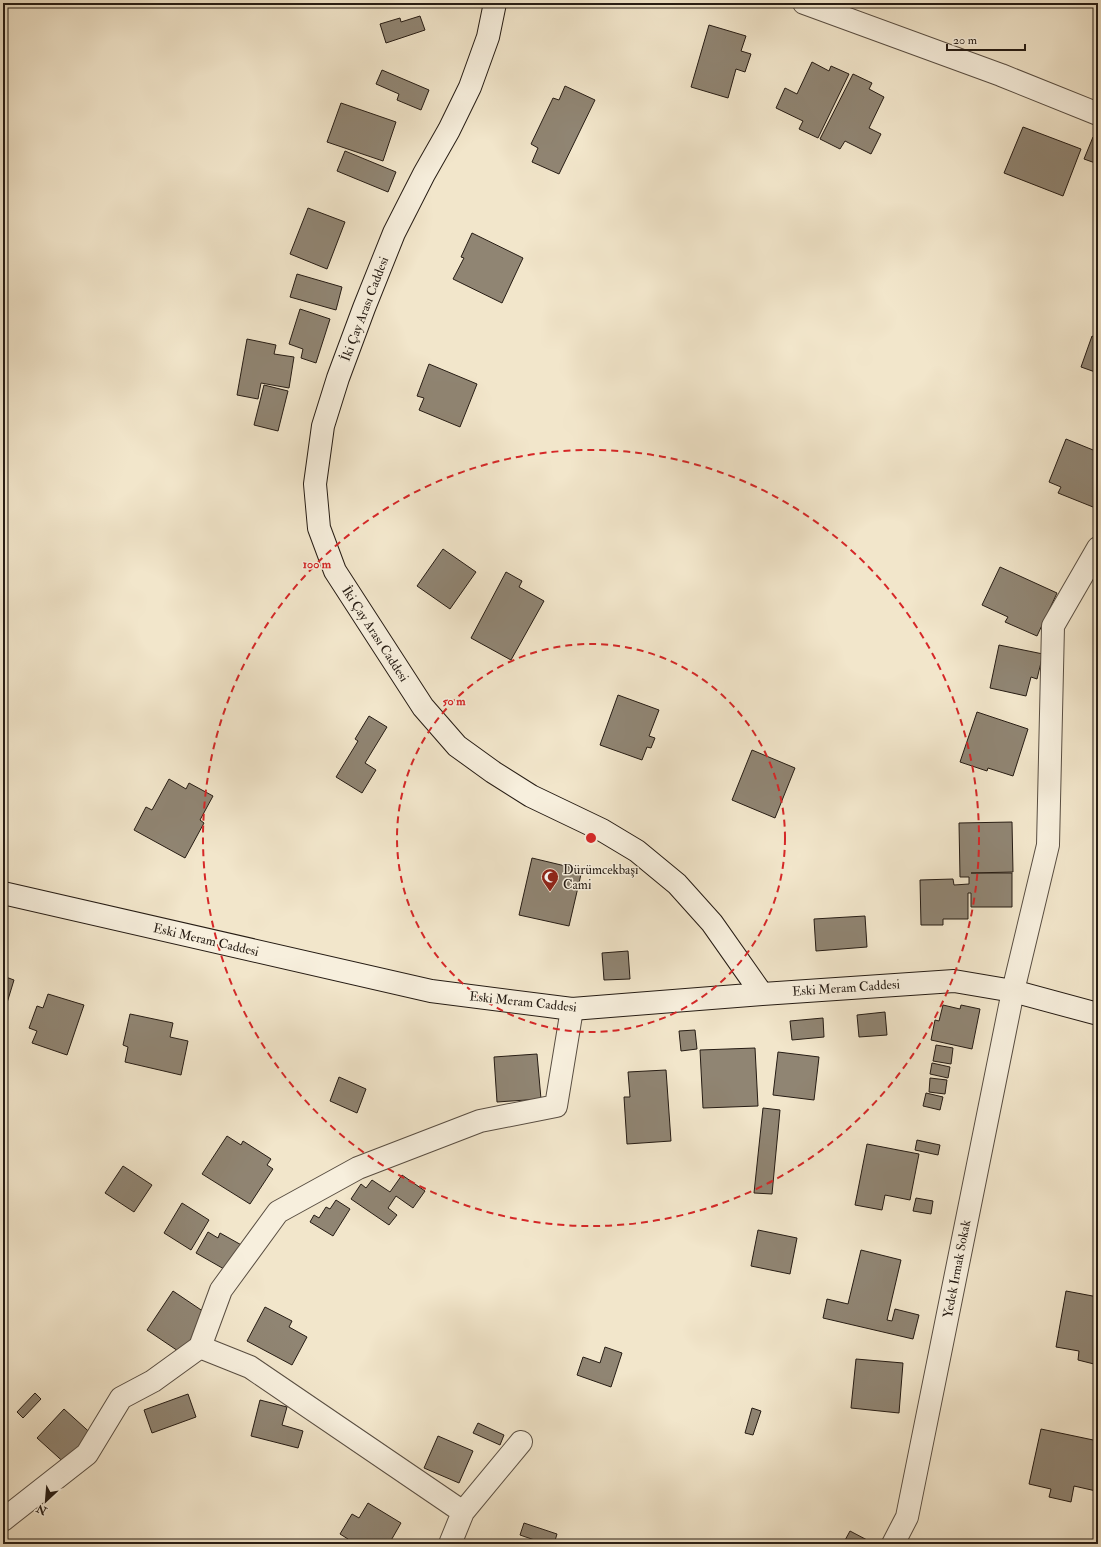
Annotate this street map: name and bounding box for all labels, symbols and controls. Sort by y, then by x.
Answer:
scale bar [947,26,1025,52]
text: 20 m [953,33,978,48]
street label: İki Çay Arası Caddesi [337,254,393,364]
text: 100 m [303,557,332,572]
street label: İki Çay Arası Caddesi [337,583,413,686]
text: 50 m [442,694,466,709]
centre of rings [584,831,598,845]
place label: Dürümcekbaşı Cami [563,862,639,893]
mosque icon: Dürümcekbaşı Cami [540,867,560,892]
street label: Eski Meram Caddesi [152,920,261,960]
street label: Eski Meram Caddesi [792,976,901,1000]
street label: Eski Meram Caddesi [468,988,578,1016]
street label: Yedek Irmak Sokak [940,1218,974,1319]
north arrow [26,1481,66,1521]
text: N [34,1501,50,1518]

